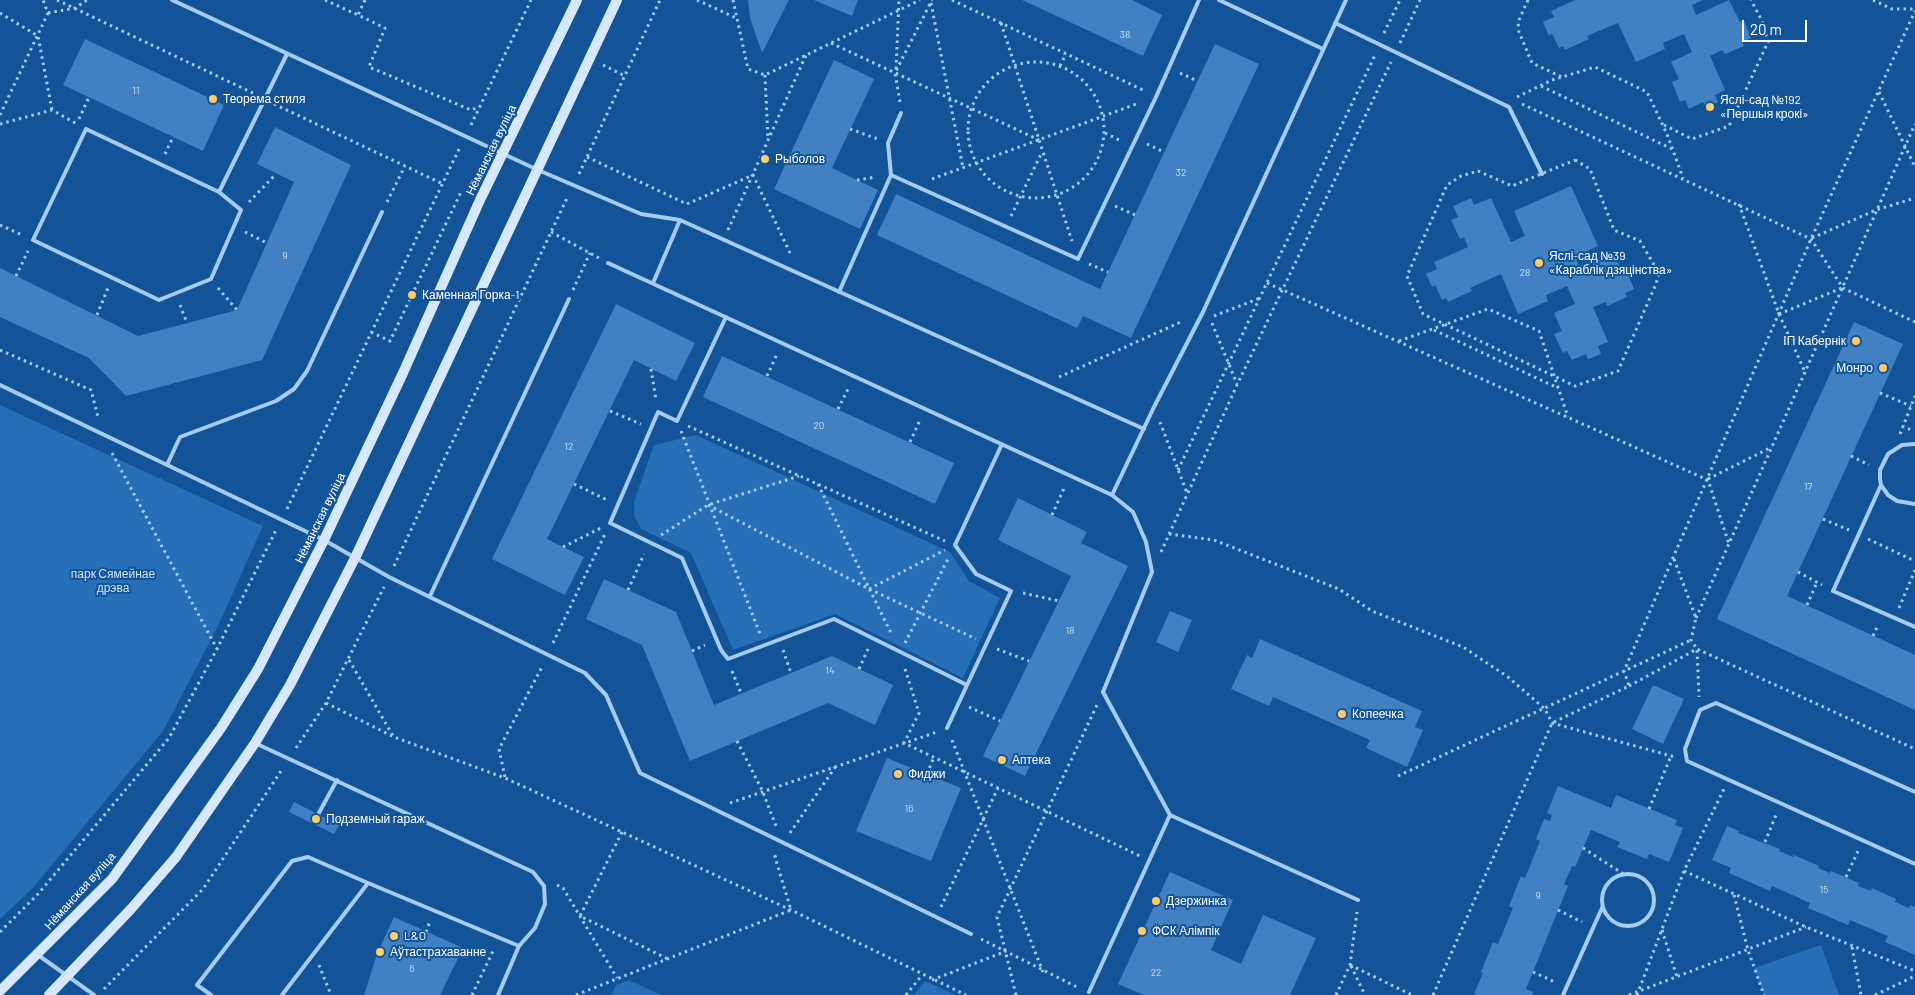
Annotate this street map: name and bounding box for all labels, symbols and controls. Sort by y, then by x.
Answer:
scale bar [1745,10,1810,42]
text: 20 m [1750,20,1782,38]
house number: 38 [1120,29,1130,41]
house number: 11 [132,85,140,97]
place label: Теорема стиля [223,92,305,106]
marker: Теорема стиля [207,93,219,105]
place label: Яслі-сад №192 «Першыя крокі» [1720,93,1809,121]
marker: Яслі-сад №192 «Першыя крокі» [1704,101,1716,113]
street label: Нёманская вуліца [463,102,519,198]
place label: Рыболов [775,152,825,166]
marker: Рыболов [759,153,771,165]
house number: 32 [1176,167,1186,179]
place label: Яслі-сад №39 «Караблік дзяцінства» [1549,249,1672,277]
house number: 9 [282,250,288,262]
marker: Яслі-сад №39 «Караблік дзяцінства» [1533,257,1545,269]
house number: 28 [1520,267,1530,279]
place label: Каменная Горка-1 [422,288,520,302]
marker: Каменная Горка-1 [406,289,418,301]
place label: ІП Кабернік [1783,334,1846,348]
marker: ІП Кабернік [1850,335,1862,347]
place label: Монро [1836,361,1873,375]
marker: Монро [1877,362,1889,374]
house number: 20 [813,420,825,432]
house number: 12 [565,441,573,453]
street label: Нёманская вуліца [292,470,348,566]
house number: 17 [1804,481,1812,493]
park label: парк Сямейнае дрэва [71,567,155,595]
house number: 18 [1066,625,1074,637]
house number: 14 [825,665,835,677]
place label: Копеечка [1352,707,1404,721]
marker: Копеечка [1336,708,1348,720]
place label: Аптека [1012,753,1051,767]
marker: Аптека [996,754,1008,766]
place label: Фиджи [908,767,946,781]
marker: Фиджи [892,768,904,780]
house number: 16 [905,803,913,815]
place label: Подземный гараж [326,812,425,826]
marker: Подземный гараж [310,813,322,825]
street label: Нёманская вуліца [42,849,118,933]
house number: 15 [1820,884,1828,896]
house number: 9 [1535,890,1541,902]
place label: Дзержинка [1166,894,1227,908]
marker: Дзержинка [1150,895,1162,907]
place label: ФСК Алімпік [1152,924,1220,938]
marker: ФСК Алімпік [1136,925,1148,937]
place label: L&O [404,929,426,943]
marker: L&O [388,930,400,942]
place label: Аўтастрахаванне [390,945,486,959]
marker: Аўтастрахаванне [374,946,386,958]
house number: 6 [409,963,415,975]
house number: 22 [1151,967,1161,979]

